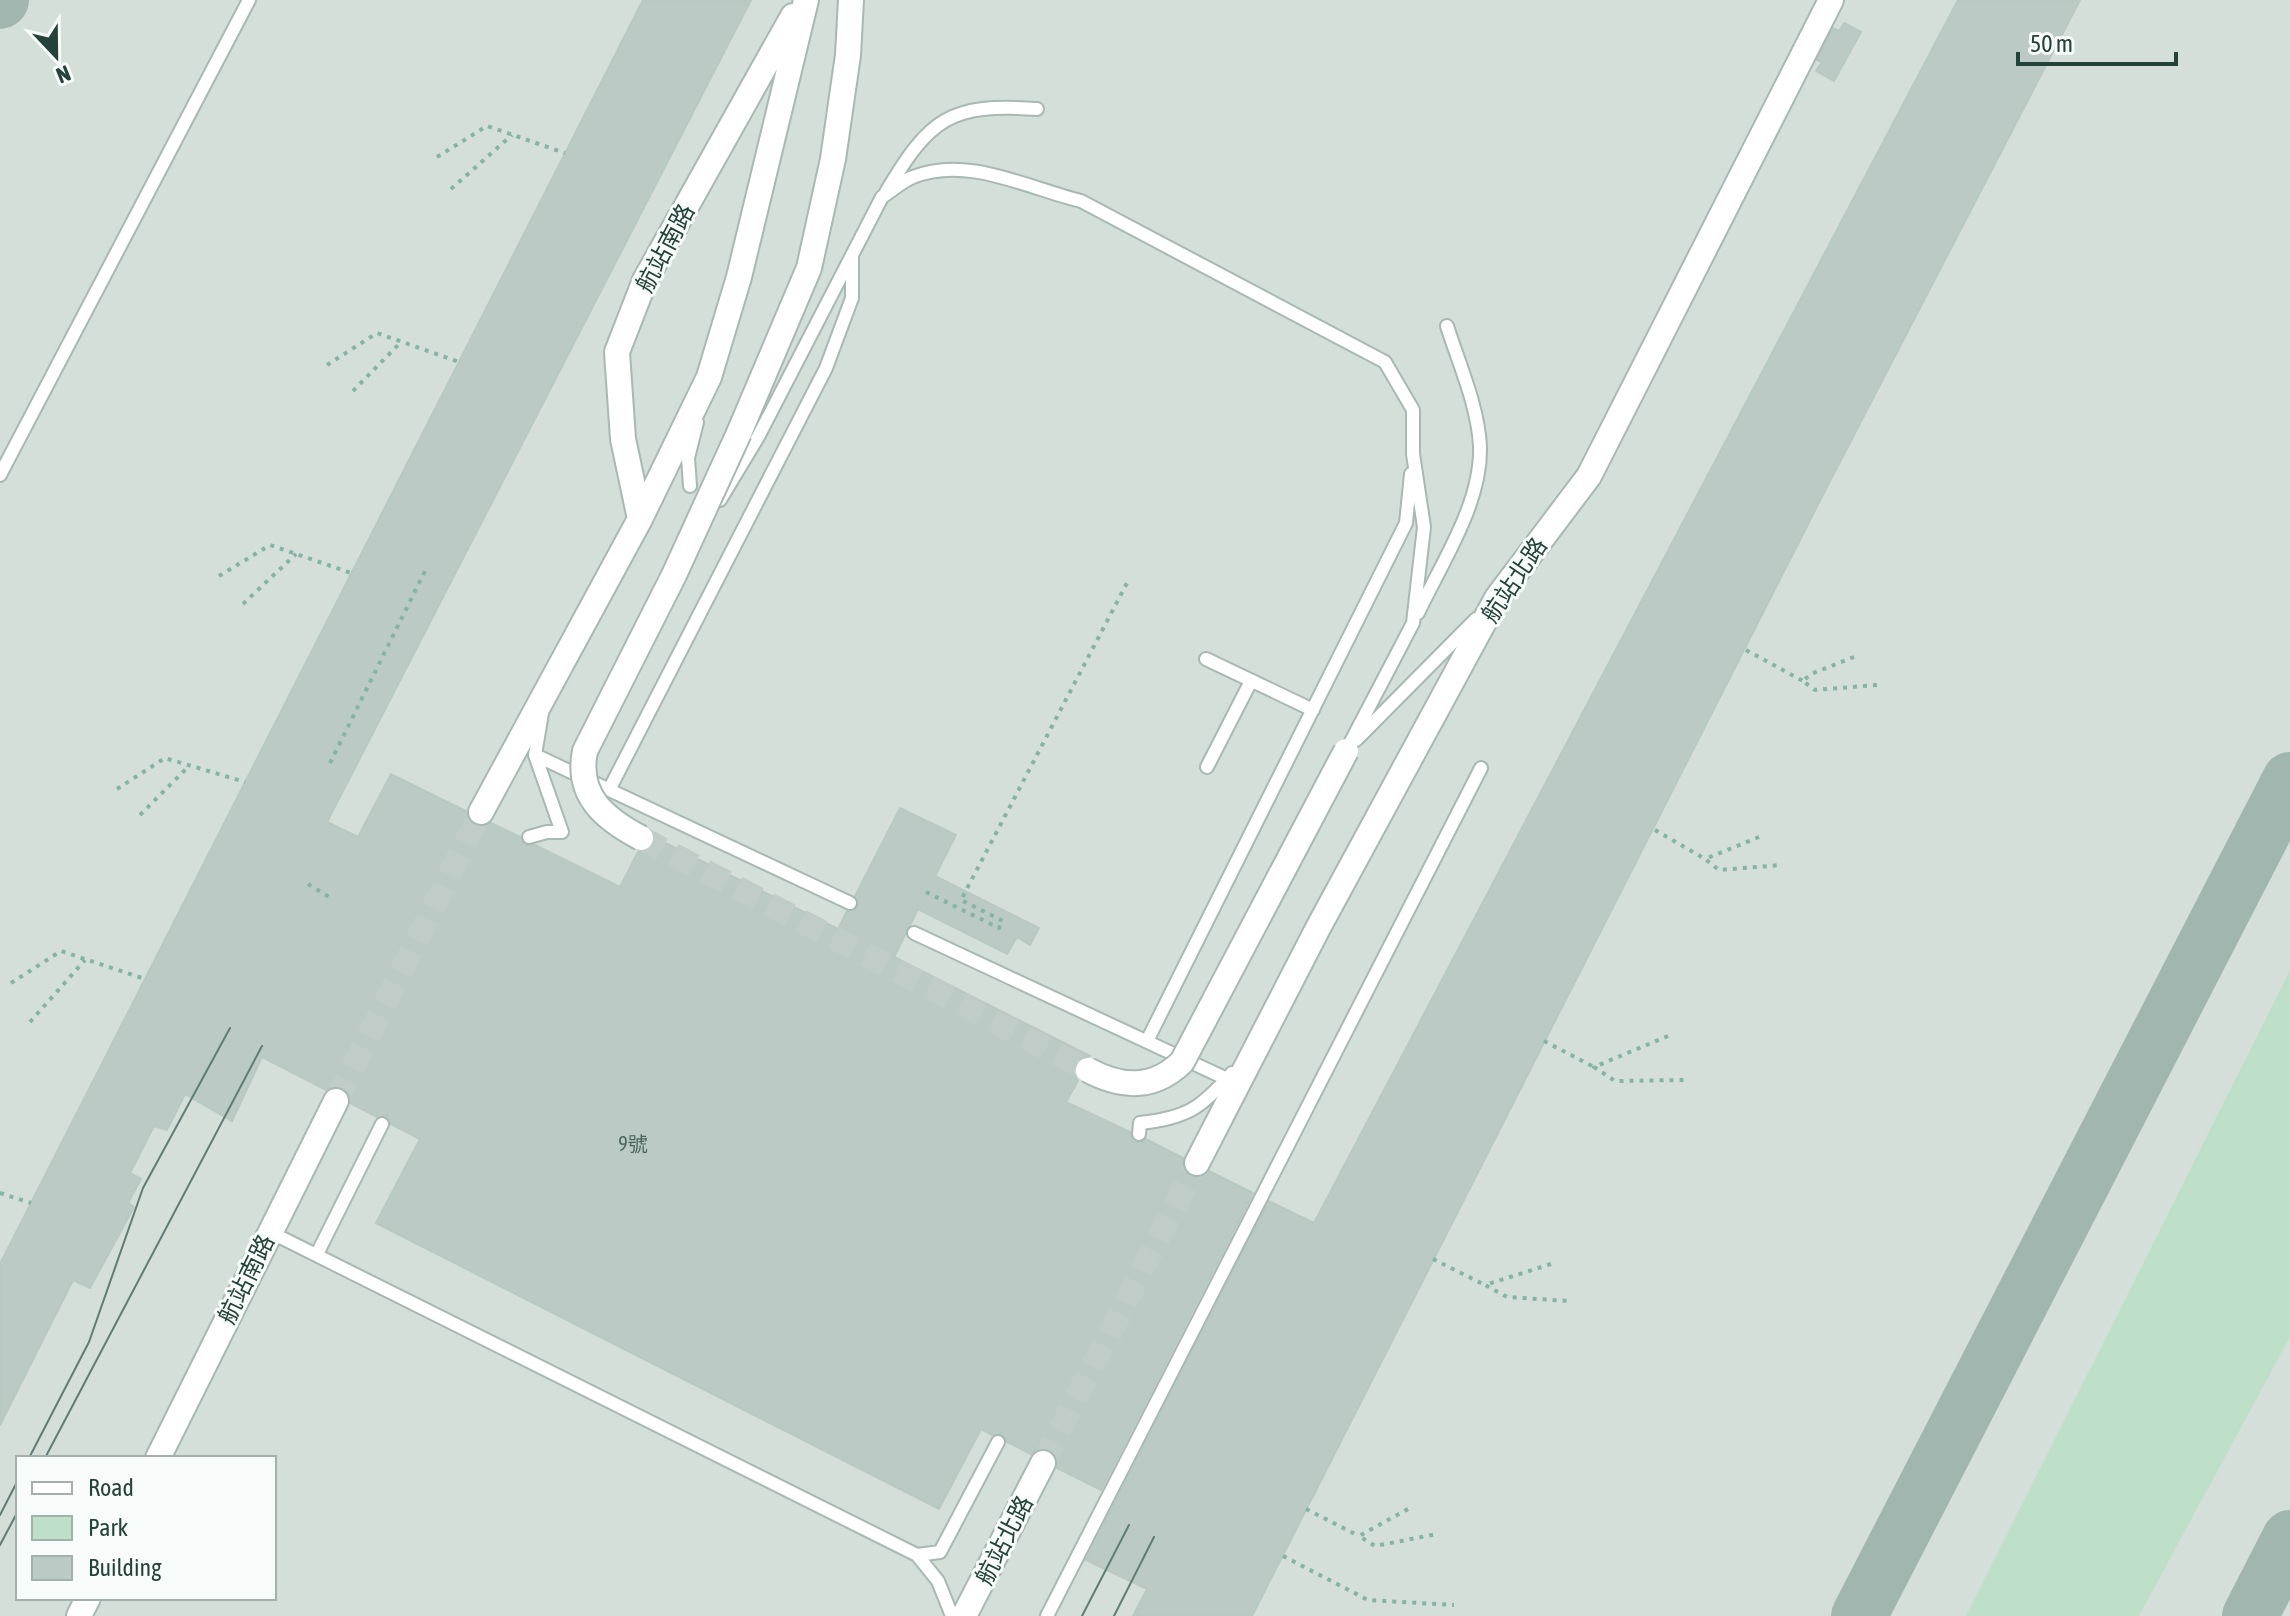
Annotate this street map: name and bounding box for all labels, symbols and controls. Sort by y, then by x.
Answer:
north arrow [16,16,96,96]
scale bar [2018,16,2176,66]
text: 50 m [2030,30,2073,57]
text: N [53,60,74,89]
street label: 航站南路 [631,199,699,297]
street label: 航站北路 [1476,533,1552,627]
house number: 9號 [618,1132,648,1155]
street label: 航站南路 [213,1230,279,1328]
legend [16,1456,276,1600]
text: Road [88,1474,134,1501]
street label: 航站北路 [970,1491,1038,1589]
text: Park [88,1514,129,1541]
text: Building [88,1554,162,1581]

